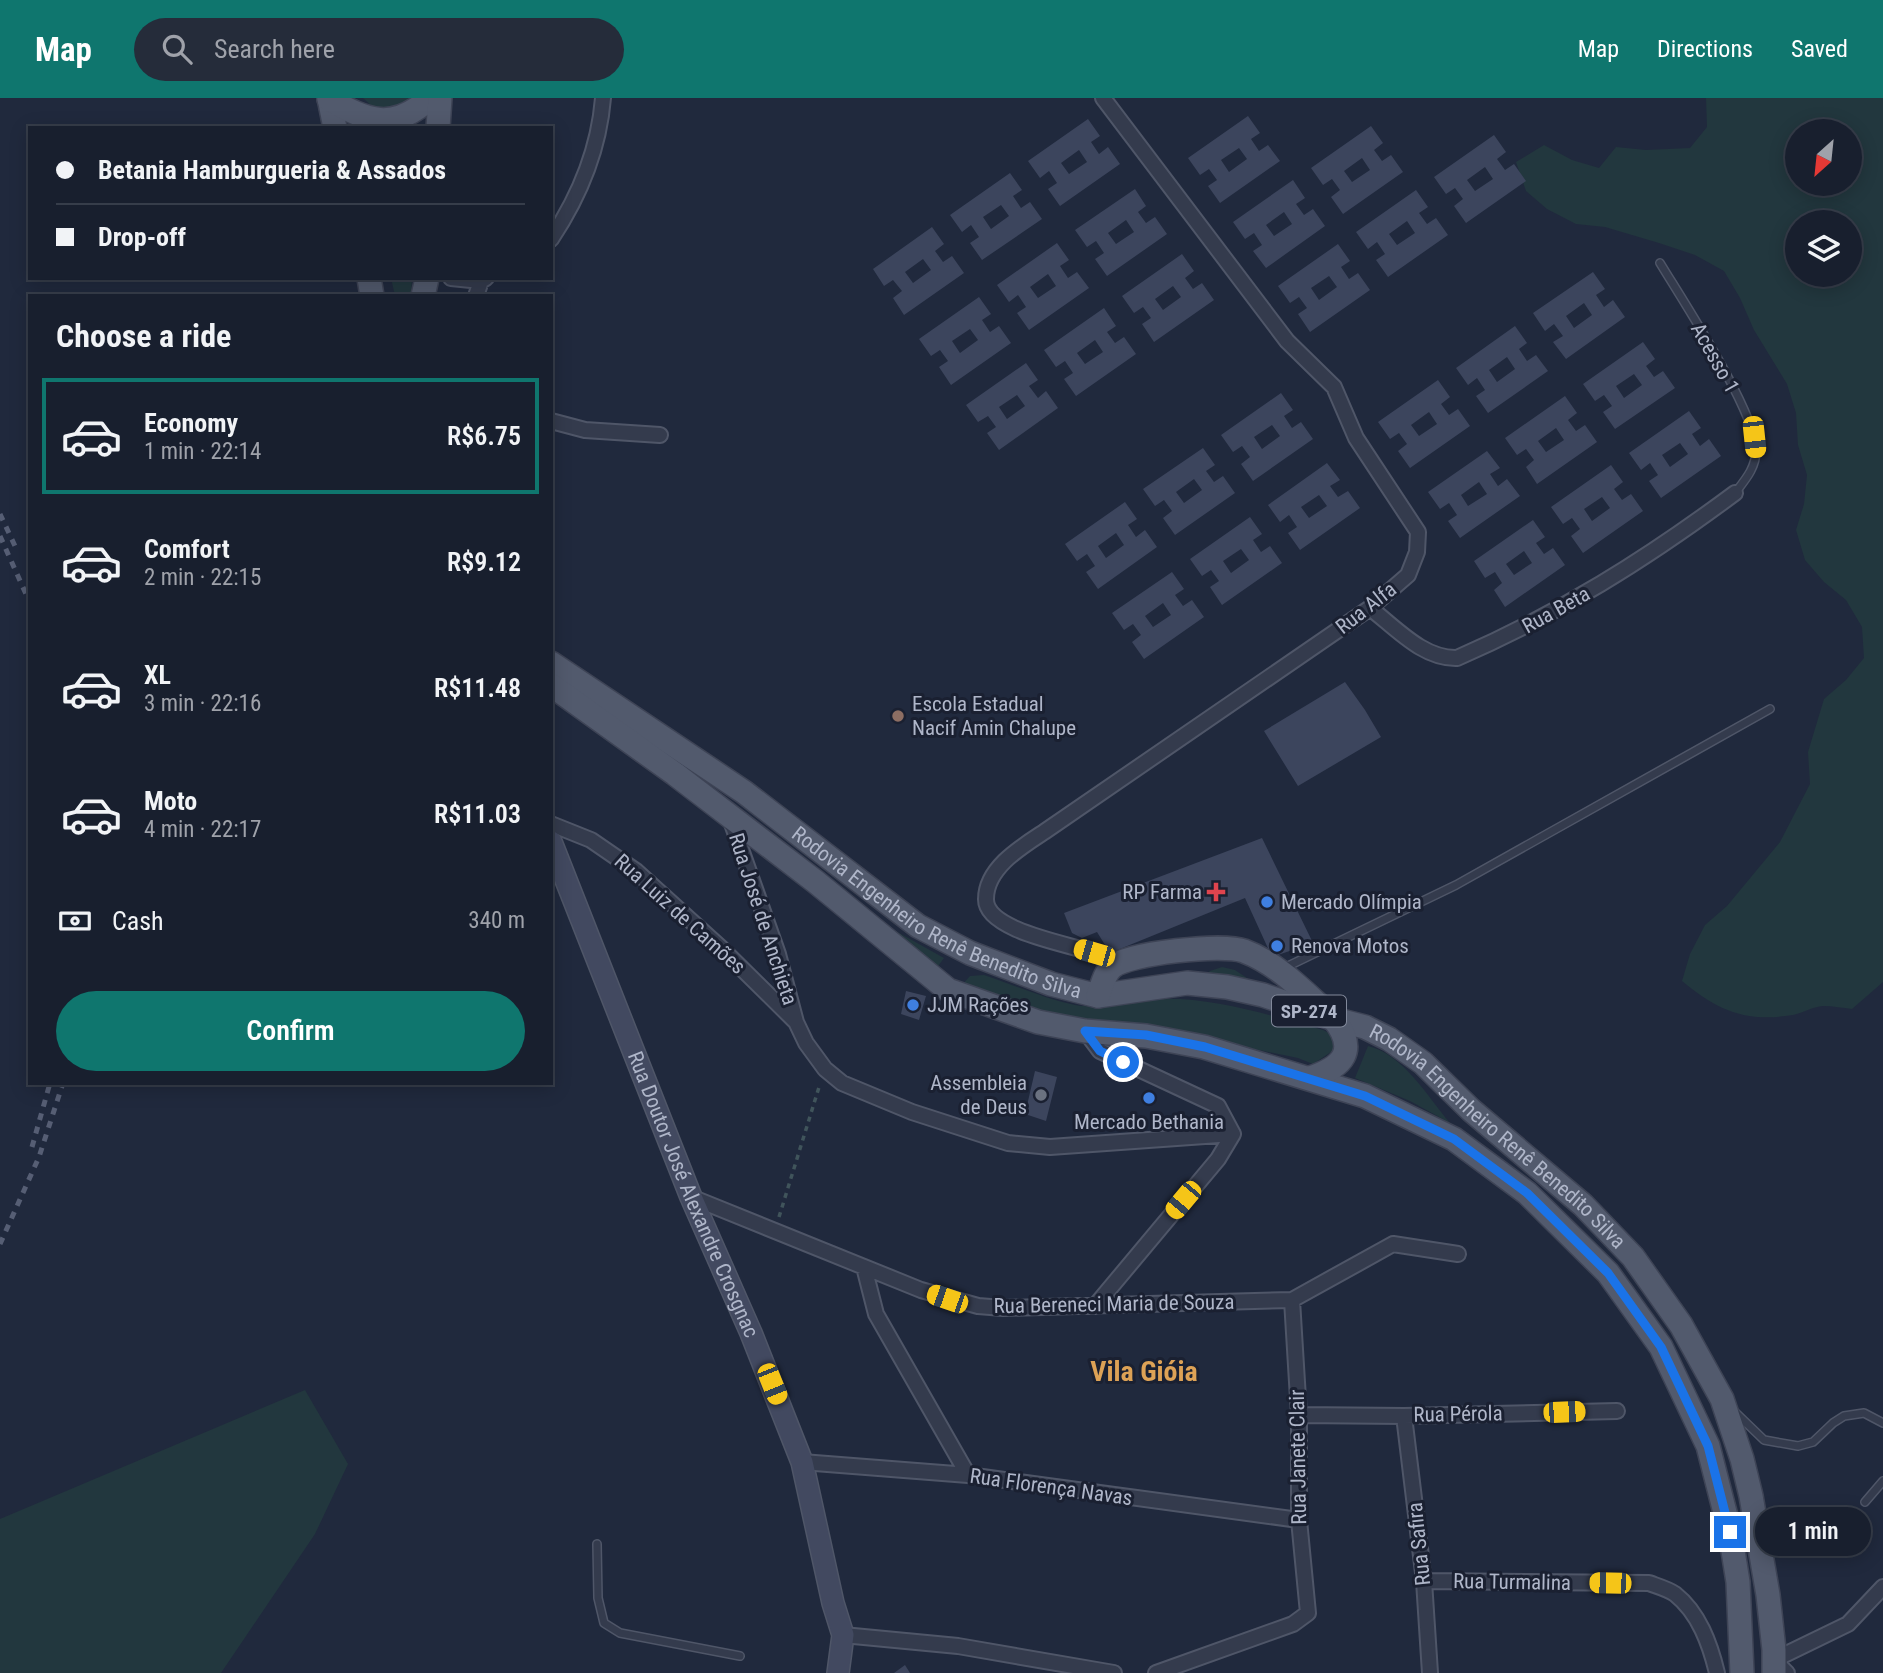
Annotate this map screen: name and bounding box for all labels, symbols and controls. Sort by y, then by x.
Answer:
search box [134,18,624,81]
text: Map [35,30,92,69]
icon: search [158,30,196,68]
text: Search here [214,34,335,64]
text: Map [1578,35,1619,63]
text: Directions [1657,35,1753,63]
text: Saved [1791,35,1848,63]
north arrow [1785,119,1862,196]
map controls [1785,119,1862,287]
text: Betania Hamburgueria & Assados [98,155,446,185]
button: layers [1785,210,1862,287]
text: Drop-off [98,222,186,252]
text: Choose a ride [56,317,231,355]
street label: Acesso 1 [1686,319,1744,397]
icon: car [60,405,123,468]
text: Economy [144,408,238,438]
car [1742,415,1767,459]
text: R$6.75 [447,421,521,451]
text: 1 min · 22:14 [144,438,261,465]
icon: car [60,531,123,594]
text: Comfort [144,534,230,564]
text: R$9.12 [447,547,521,577]
text: 2 min · 22:15 [144,564,261,591]
street label: Rua Alfa [1331,577,1401,639]
street label: Rua Beta [1518,582,1594,638]
icon: car [60,657,123,720]
text: XL [144,660,171,690]
text: R$11.48 [434,673,521,703]
text: 3 min · 22:16 [144,690,261,717]
place label: Escola Estadual Nacif Amin Chalupe [912,692,1076,740]
marker: Escola Estadual Nacif Amin Chalupe [890,708,906,724]
icon: car [60,783,123,846]
text: Moto [144,786,197,816]
text: R$11.03 [434,799,521,829]
text: 4 min · 22:17 [144,816,261,843]
street label: Rodovia Engenheiro Renê Benedito Silva [787,821,1084,1003]
street label: Rua José de Anchieta [724,830,802,1008]
street label: Rua Luiz de Camões [610,849,750,979]
place label: RP Farma [1122,880,1202,904]
marker: RP Farma [1208,884,1224,900]
place label: Mercado Olímpia [1281,890,1422,914]
marker: Mercado Olímpia [1259,894,1275,910]
icon: cash [56,902,94,940]
text: Cash [112,906,164,936]
text: 340 m [468,907,525,934]
place label: Renova Motos [1291,934,1409,958]
car [1071,937,1118,969]
marker: Renova Motos [1269,938,1285,954]
button: Confirm [56,991,525,1071]
place label: JJM Rações [927,993,1029,1017]
road number: SP-274 [1272,995,1346,1026]
marker: JJM Rações [905,997,921,1013]
street label: Rodovia Engenheiro Renê Benedito Silva [1365,1019,1630,1254]
route start [1107,1046,1139,1078]
street label: Rua Doutor José Alexandre Crosgnac [623,1048,763,1341]
place label: Assembleia de Deus [930,1071,1027,1119]
marker: Assembleia de Deus [1033,1087,1049,1103]
marker: Mercado Bethania [1141,1090,1157,1106]
place label: Mercado Bethania [1074,1110,1224,1134]
car [1162,1177,1205,1223]
car [924,1282,971,1316]
street label: Rua Bereneci Maria de Souza [993,1290,1235,1318]
district label: Vila Gióia [1090,1355,1198,1388]
car [755,1361,790,1407]
street label: Rua Janete Clair [1285,1389,1311,1525]
street label: Rua Pérola [1413,1401,1503,1427]
car [1543,1401,1586,1423]
street label: Rua Florença Navas [968,1464,1134,1510]
street label: Rua Safira [1403,1501,1435,1587]
callout: 1 min [1754,1508,1870,1556]
route end [1714,1516,1746,1548]
text: 1 min [1788,1518,1838,1545]
street label: Rua Turmalina [1453,1569,1571,1595]
car [1589,1572,1632,1594]

